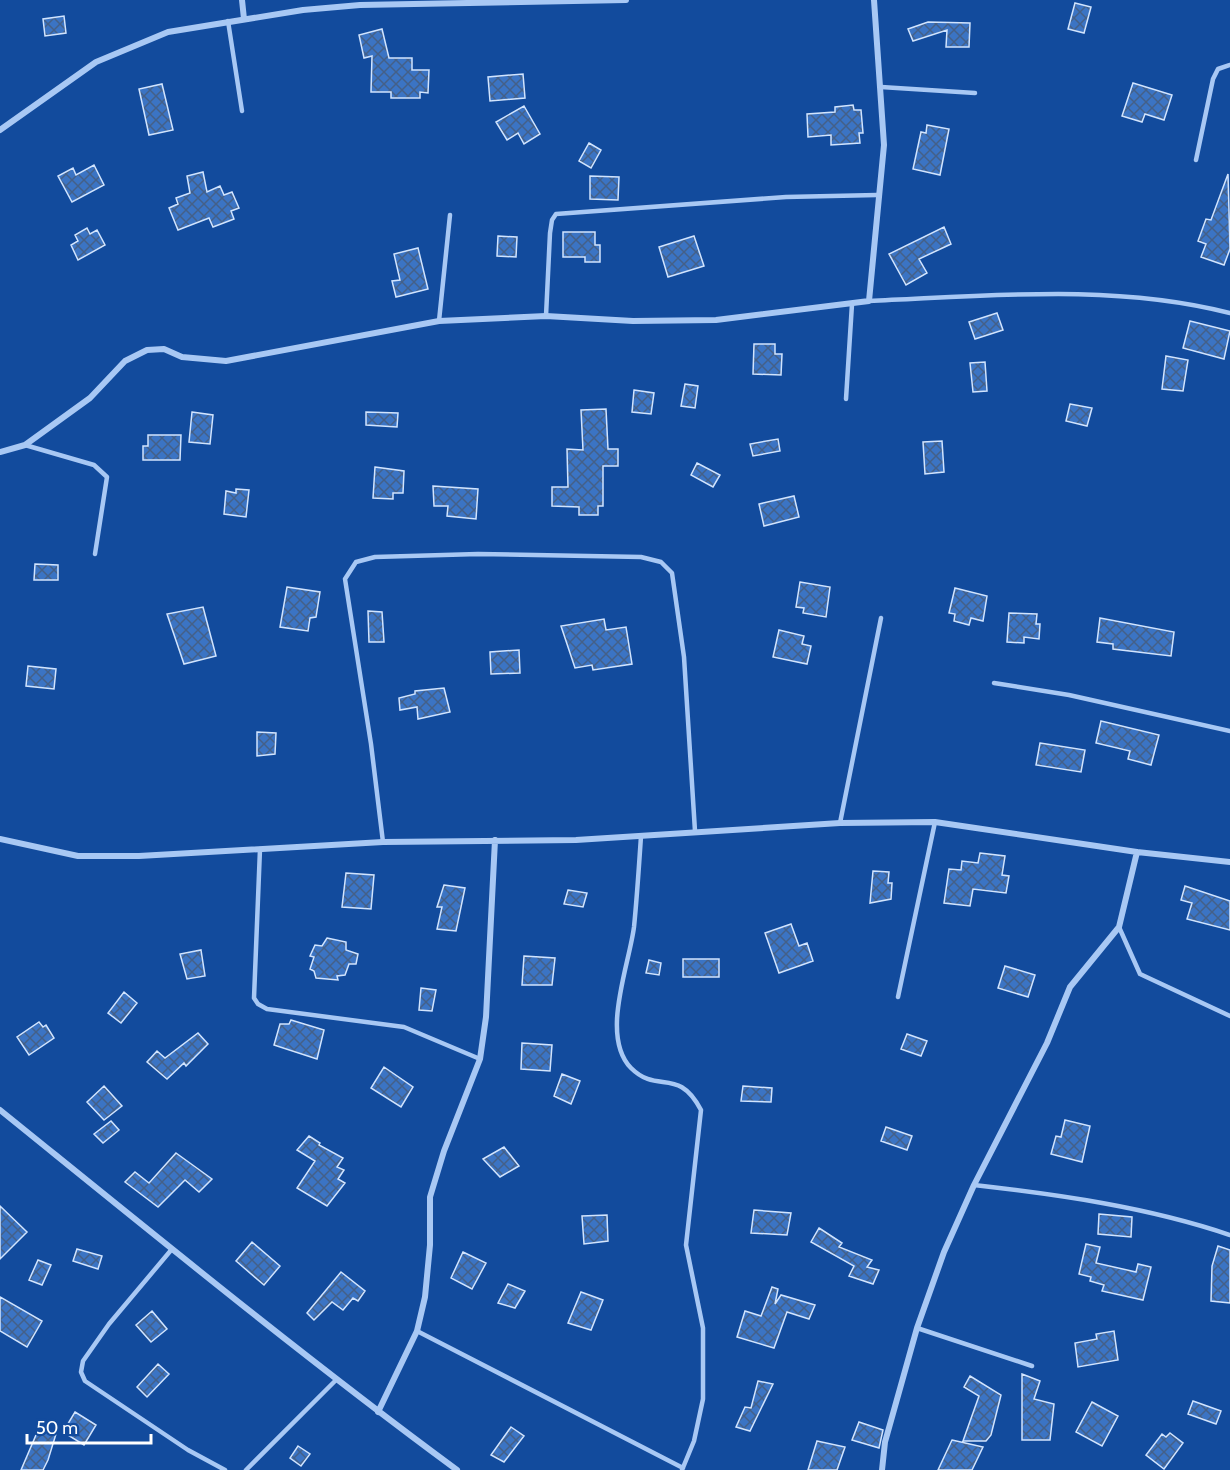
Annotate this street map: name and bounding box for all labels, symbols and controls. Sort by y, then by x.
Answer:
scale bar [27,1407,152,1445]
text: 50 m [36,1417,78,1439]

